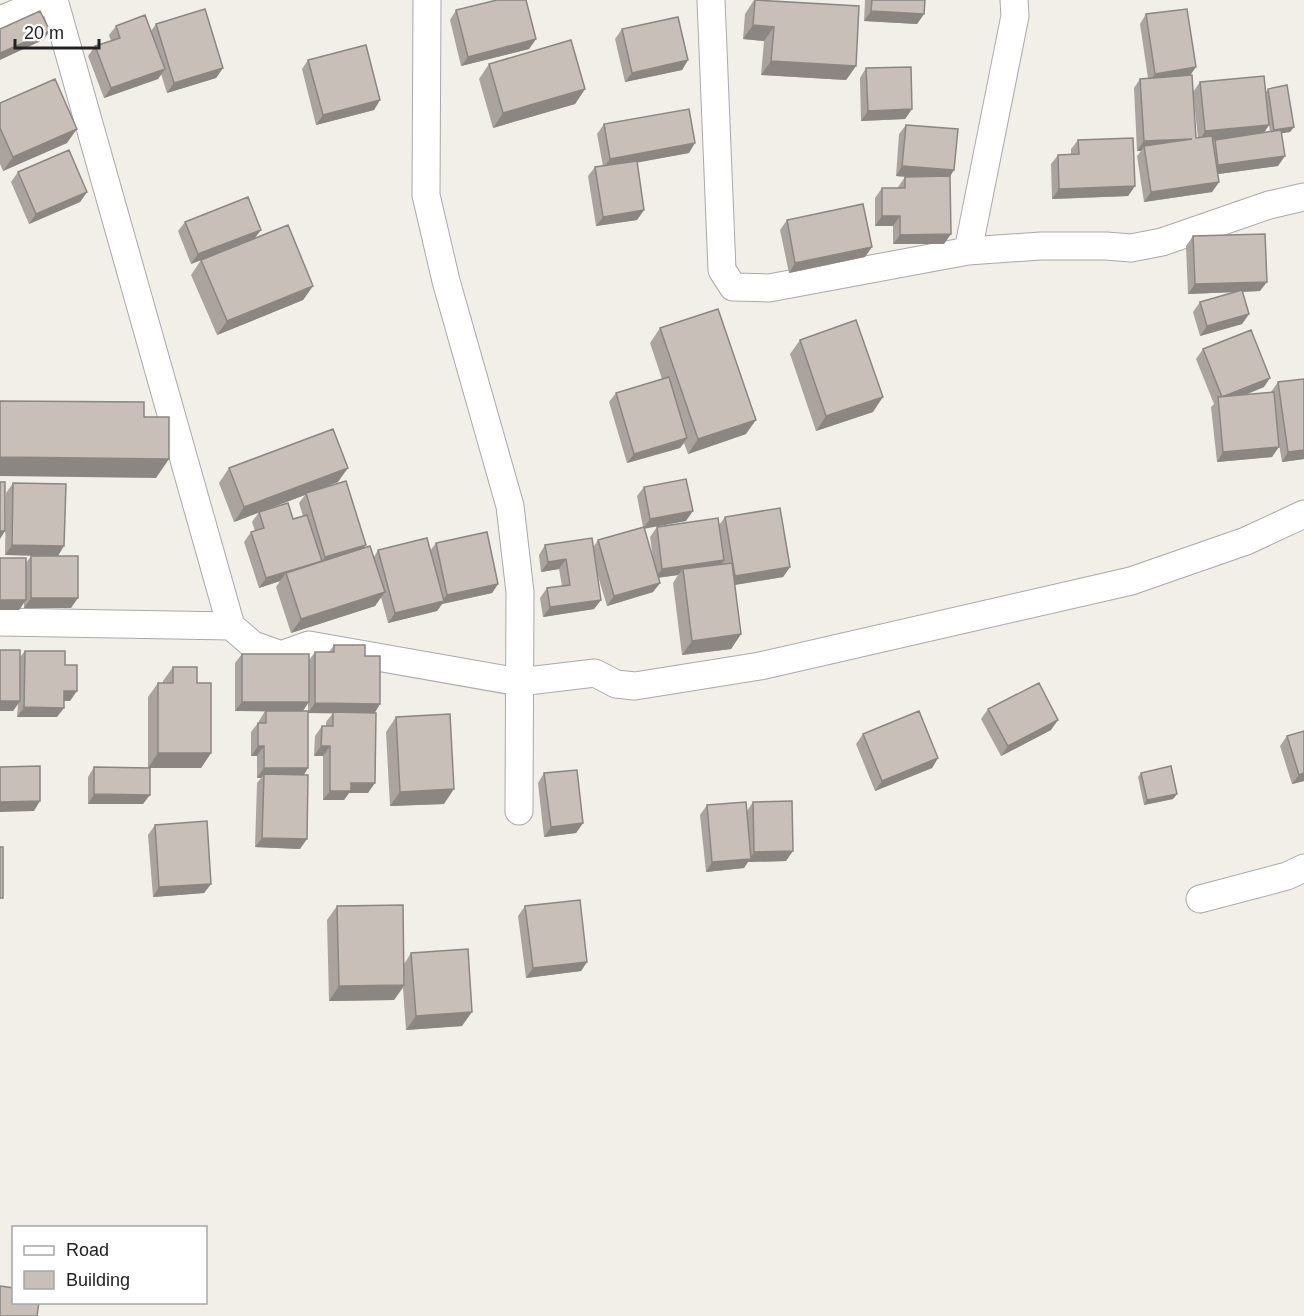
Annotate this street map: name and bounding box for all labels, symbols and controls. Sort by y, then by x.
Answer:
scale bar [15,12,99,50]
text: 20 m [24,23,64,43]
legend [12,1226,207,1304]
text: Road [66,1240,109,1260]
text: Building [66,1270,130,1290]

